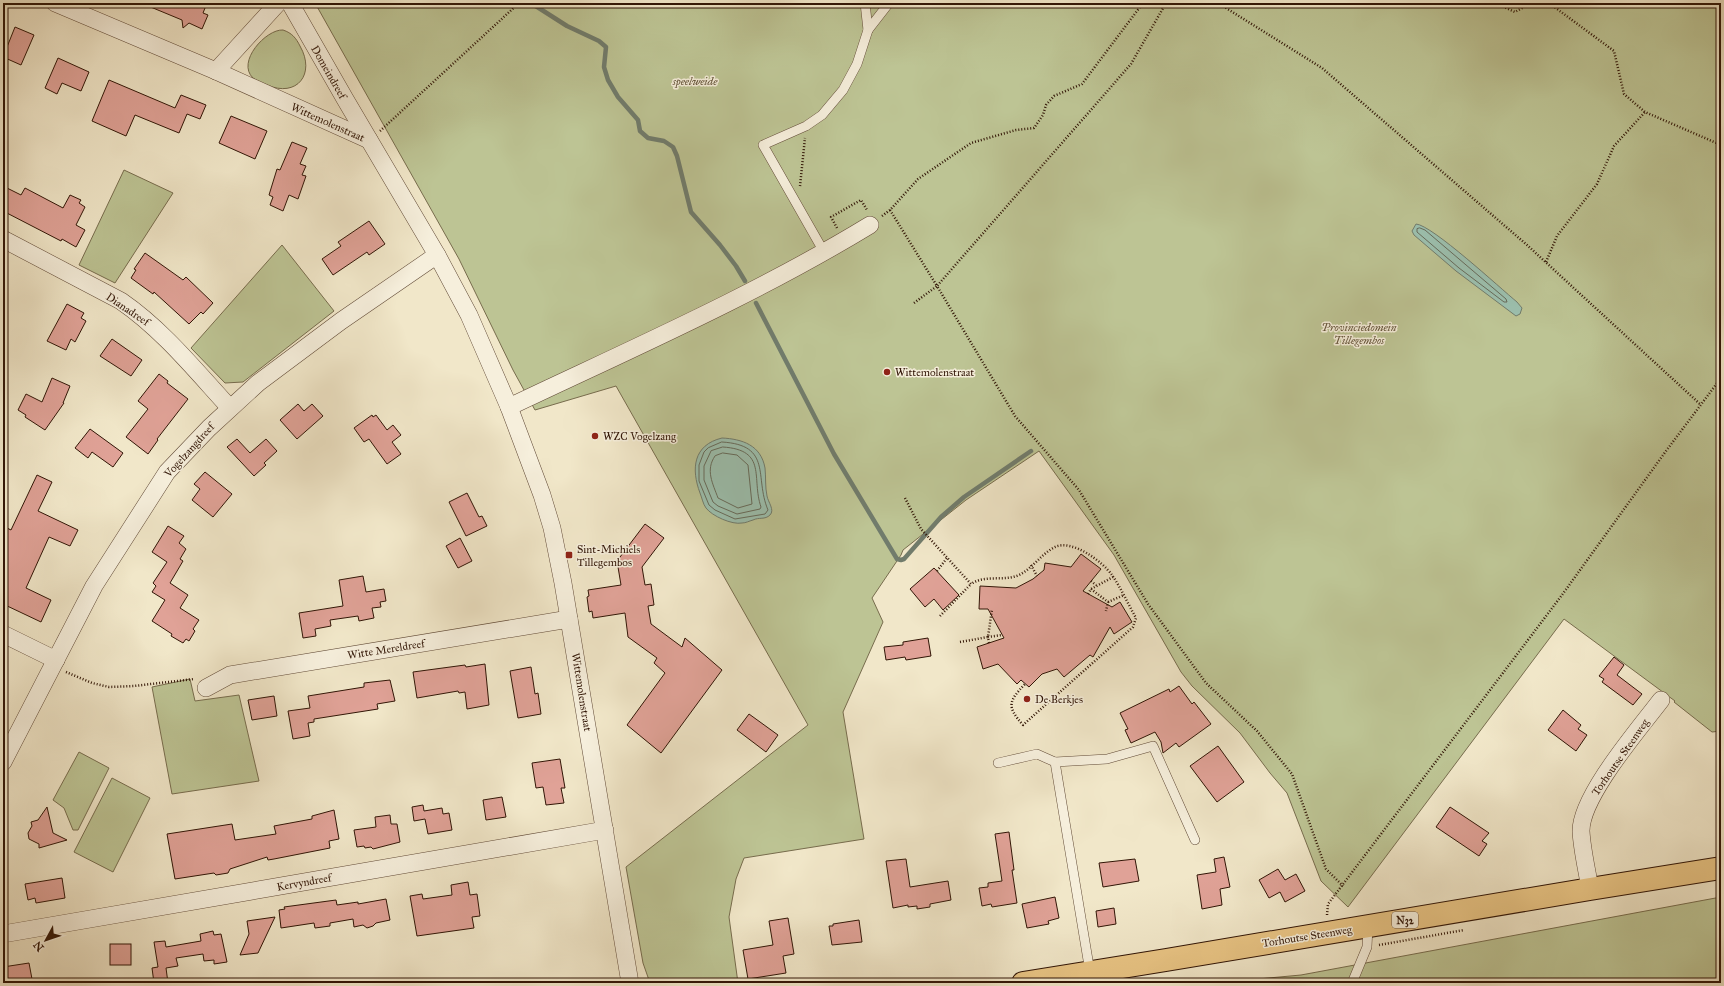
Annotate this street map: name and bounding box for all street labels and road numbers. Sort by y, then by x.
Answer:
street label: Domeindreef [308,43,350,103]
street label: Wittemolenstraat [289,100,367,145]
street label: Dianadreef [104,290,154,330]
street label: Vogelzangdreef [161,419,219,481]
street label: Witte Mereldreef [347,637,428,662]
street label: Wittemolenstraat [569,652,594,732]
street label: Torhoutse Steenweg [1589,716,1652,798]
street label: Kervyndreef [276,871,335,894]
road number: N32 [1392,912,1418,928]
street label: Torhoutse Steenweg [1261,923,1354,950]

